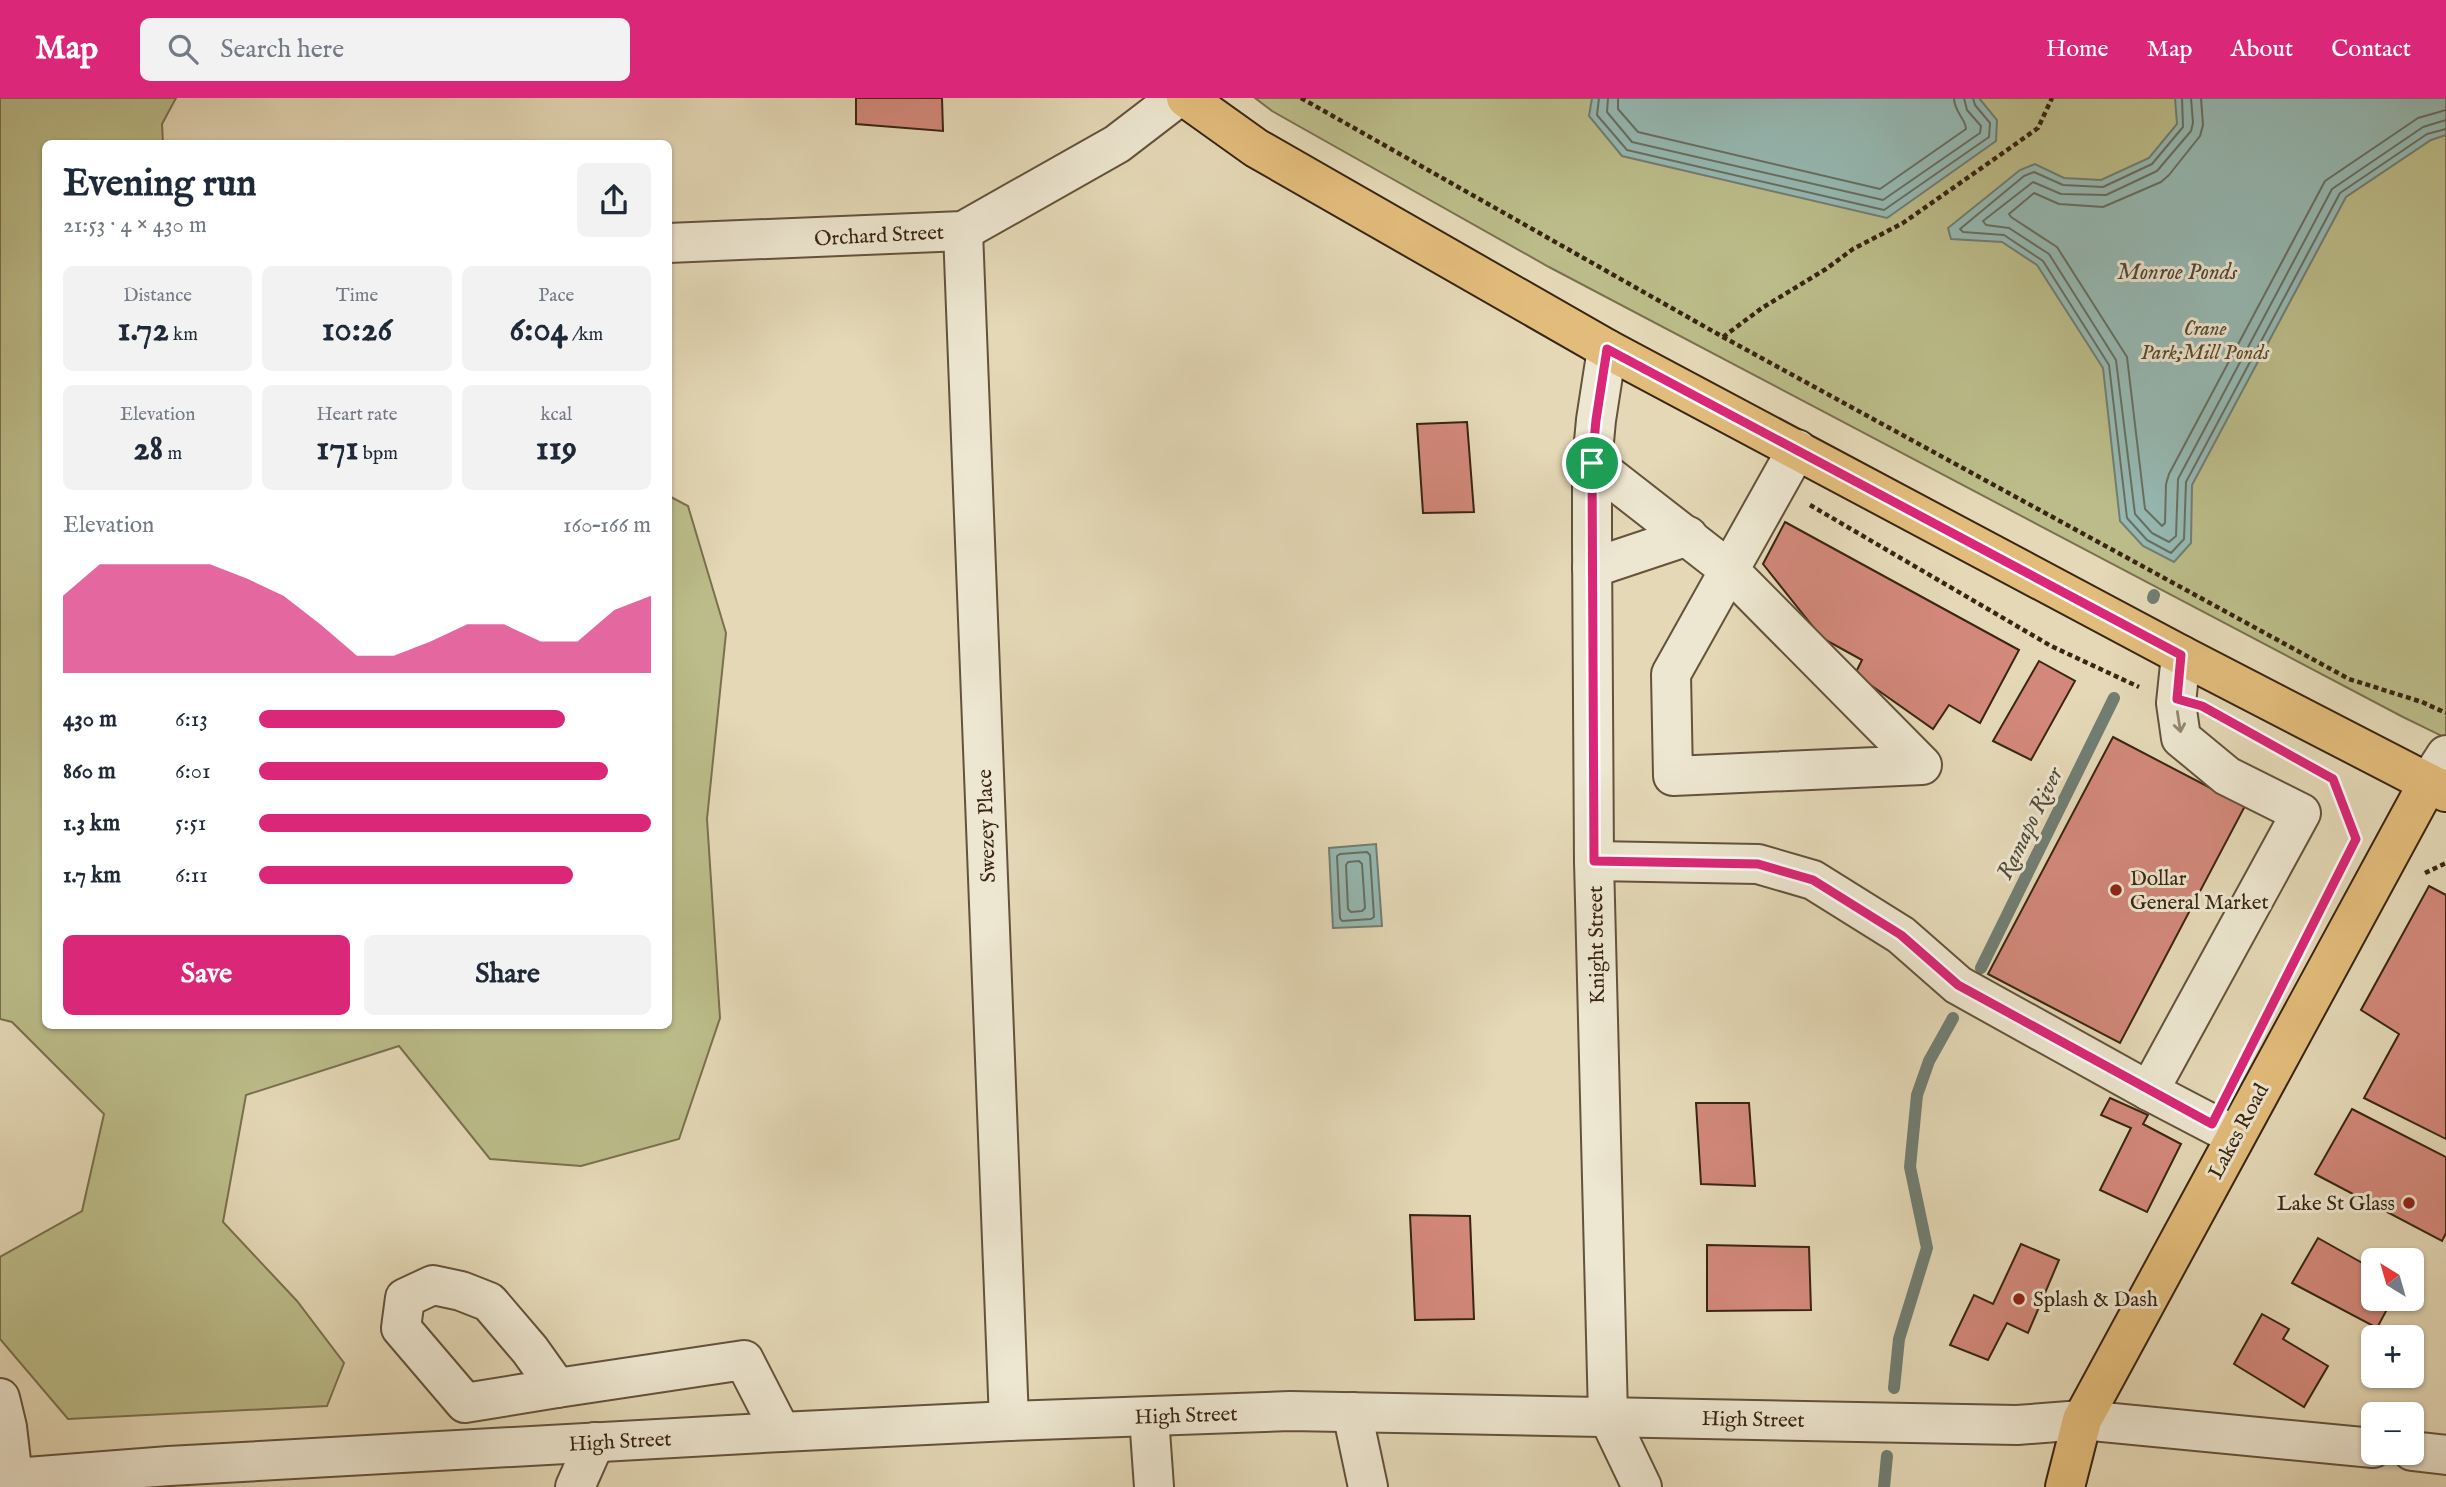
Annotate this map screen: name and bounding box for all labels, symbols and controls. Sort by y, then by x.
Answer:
search box [140,18,630,81]
text: Map [35,28,98,70]
icon: search [164,30,202,68]
text: Search here [220,33,344,66]
text: Home [2046,34,2109,65]
text: Map [2147,34,2193,65]
text: About [2231,34,2293,65]
text: Contact [2331,34,2411,65]
text: Evening run [63,161,257,209]
button: share [577,163,651,237]
text: 21:53 · 4 × 430 m [63,211,207,240]
street label: Orchard Street [813,220,945,253]
water label: Monroe Ponds [2117,258,2238,287]
text: Distance [123,284,192,308]
text: Time [336,284,378,308]
text: Pace [538,284,574,308]
text: 1.72 [117,308,169,353]
text: 10:26 [322,308,392,353]
text: 6:04 [509,308,568,353]
park label: Crane Park;Mill Ponds [2141,316,2270,367]
text: km [169,323,198,347]
text: /km [568,323,603,347]
text: Elevation [120,403,195,427]
text: Heart rate [316,403,398,427]
text: kcal [540,403,572,427]
text: 28 [133,427,163,472]
text: 171 [316,427,359,472]
text: 119 [536,427,577,472]
pin [1562,433,1622,493]
text: m [163,442,182,466]
text: bpm [359,442,398,466]
icon: arrive [1573,444,1611,482]
text: Elevation [63,511,154,540]
text: 160–166 m [563,511,651,540]
text: 430 m [63,705,117,734]
text: 6:13 [175,705,208,734]
one-way arrow [2173,711,2186,733]
text: 860 m [63,757,116,786]
text: 6:01 [175,757,211,786]
water label: Ramapo River [1991,762,2071,885]
street label: Swezey Place [972,768,1003,883]
text: 1.3 km [63,809,120,838]
text: 5:51 [175,809,206,838]
text: 1.7 km [63,861,121,890]
text: 6:11 [175,861,208,890]
place label: Dollar General Market [2130,866,2269,917]
marker: Dollar General Market [2108,882,2124,898]
street label: Knight Street [1583,886,1612,1004]
button: Save [63,935,350,1015]
button: Share [364,935,651,1015]
street label: Lakes Road [2203,1079,2276,1184]
place label: Lake St Glass [2277,1191,2395,1218]
marker: Lake St Glass [2401,1195,2417,1211]
north arrow [2361,1248,2424,1311]
map controls [2361,1248,2424,1465]
place label: Splash & Dash [2033,1287,2158,1314]
marker: Splash & Dash [2011,1291,2027,1307]
button: + [2361,1325,2424,1388]
street label: High Street [1134,1401,1238,1432]
button: − [2361,1402,2424,1465]
street label: High Street [1701,1406,1805,1435]
street label: High Street [568,1426,672,1459]

